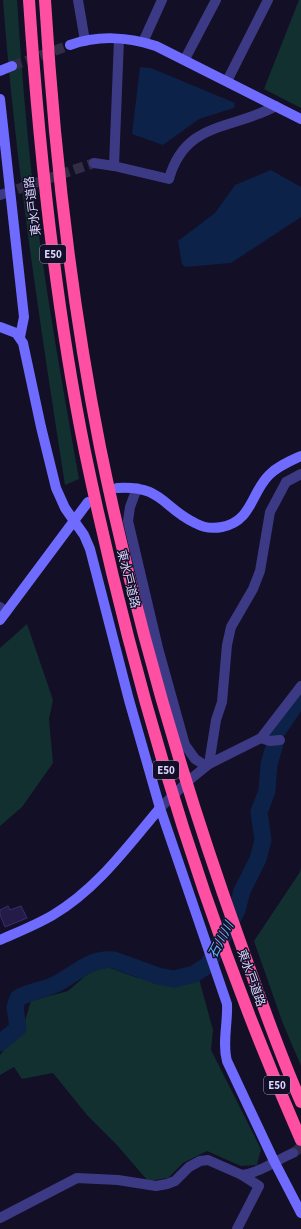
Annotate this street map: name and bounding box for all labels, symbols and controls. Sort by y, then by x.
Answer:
street label: 東水戸道路 [21,175,45,237]
road number: E50 [40,245,66,263]
street label: 東水戸道路 [112,548,144,610]
road number: E50 [153,761,179,779]
water label: 石川川 [204,917,239,961]
street label: 東水戸道路 [233,947,269,1009]
road number: E50 [264,1076,290,1094]

